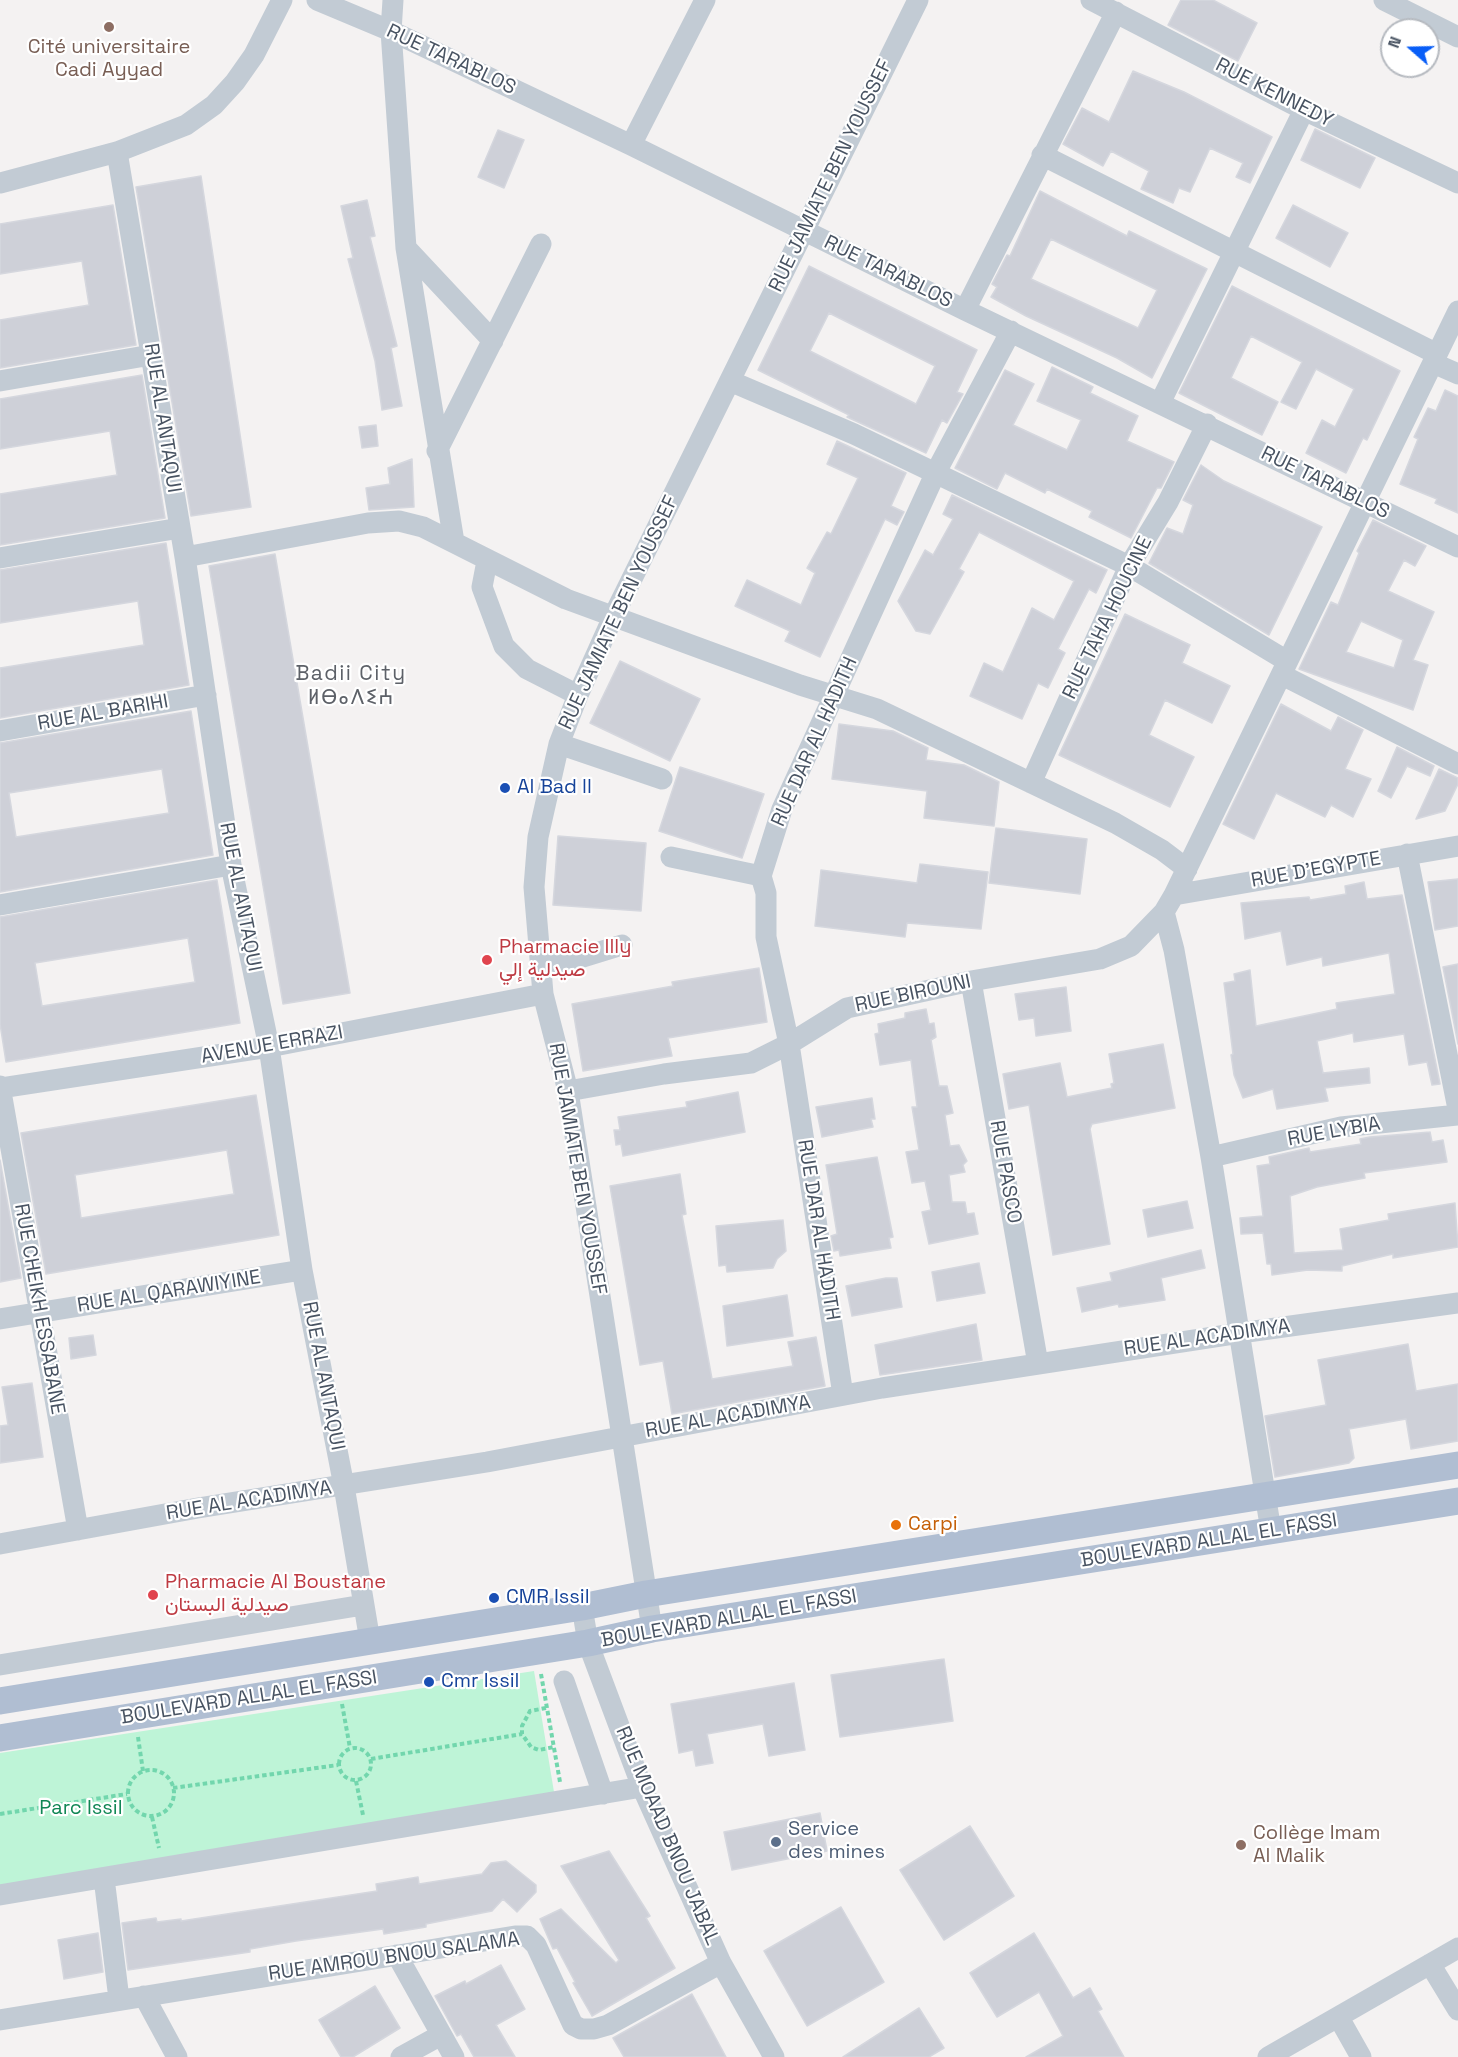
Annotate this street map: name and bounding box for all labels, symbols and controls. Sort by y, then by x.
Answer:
north arrow [1380,18,1440,78]
marker: Cité universitaire Cadi Ayyad [102,20,116,34]
street label: RUE TARABLOS [383,20,519,100]
text: N [1383,34,1406,51]
place label: Cité universitaire Cadi Ayyad [28,36,190,83]
street label: RUE KENNEDY [1211,53,1337,133]
street label: RUE JAMIATE BEN YOUSSEF [764,56,898,296]
street label: RUE TARABLOS [820,231,956,313]
street label: RUE AL ANTAQUI [138,341,186,495]
street label: RUE TARABLOS [1257,442,1393,524]
street label: RUE JAMIATE BEN YOUSSEF [554,492,684,734]
street label: RUE TAHA HOUCINE [1058,533,1158,703]
street label: RUE DAR AL HADITH [767,653,863,831]
district label: Badii City ⵍⴱⴰⴷⵉⵄ [295,661,407,711]
street label: RUE AL BARIHI [36,690,170,736]
place label: Al Bad ll [517,776,592,800]
marker: Al Bad ll [498,781,512,795]
street label: RUE AL ANTAQUI [214,821,266,973]
street label: RUE D'EGYPTE [1249,847,1383,893]
place label: Pharmacie Illy صيدلية إلي [499,936,632,983]
marker: Pharmacie Illy صيدلية إلي [480,953,494,967]
street label: RUE BIROUNI [853,970,973,1018]
street label: AVENUE ERRAZI [199,1021,345,1069]
street label: RUE JAMIATE BEN YOUSSEF [543,1041,611,1297]
street label: RUE LYBIA [1286,1112,1382,1152]
street label: RUE PASCO [984,1119,1026,1225]
street label: RUE DAR AL HADITH [792,1138,844,1322]
street label: RUE CHEIKH ESSABANE [9,1202,69,1416]
street label: RUE AL QARAWIYINE [76,1266,262,1318]
street label: RUE AL ANTAQUI [297,1300,349,1452]
street label: RUE AL ACADIMYA [1122,1314,1292,1362]
street label: RUE AL ACADIMYA [643,1391,813,1443]
street label: RUE AL ACADIMYA [164,1476,334,1526]
street label: BOULEVARD ALLAL EL FASSI [1079,1509,1339,1573]
place label: Carpi [908,1513,958,1537]
marker: Carpi [889,1518,903,1532]
place label: Pharmacie Al Boustane صيدلية البستان [165,1571,386,1618]
street label: BOULEVARD ALLAL EL FASSI [599,1585,859,1653]
place label: CMR Issil [506,1586,590,1610]
marker: Pharmacie Al Boustane صيدلية البستان [146,1588,160,1602]
marker: CMR Issil [487,1591,501,1605]
street label: BOULEVARD ALLAL EL FASSI [119,1666,379,1730]
place label: Cmr Issil [441,1670,519,1694]
marker: Cmr Issil [422,1675,436,1689]
street label: RUE MOAAD BNOU JABAL [610,1723,724,1949]
park label: Parc Issil [39,1797,123,1821]
place label: Service des mines [788,1818,885,1865]
place label: Collège Imam Al Malik [1253,1822,1380,1869]
marker: Service des mines [769,1835,783,1849]
marker: Collège Imam Al Malik [1234,1838,1248,1852]
street label: RUE AMROU BNOU SALAMA [267,1927,521,1987]

